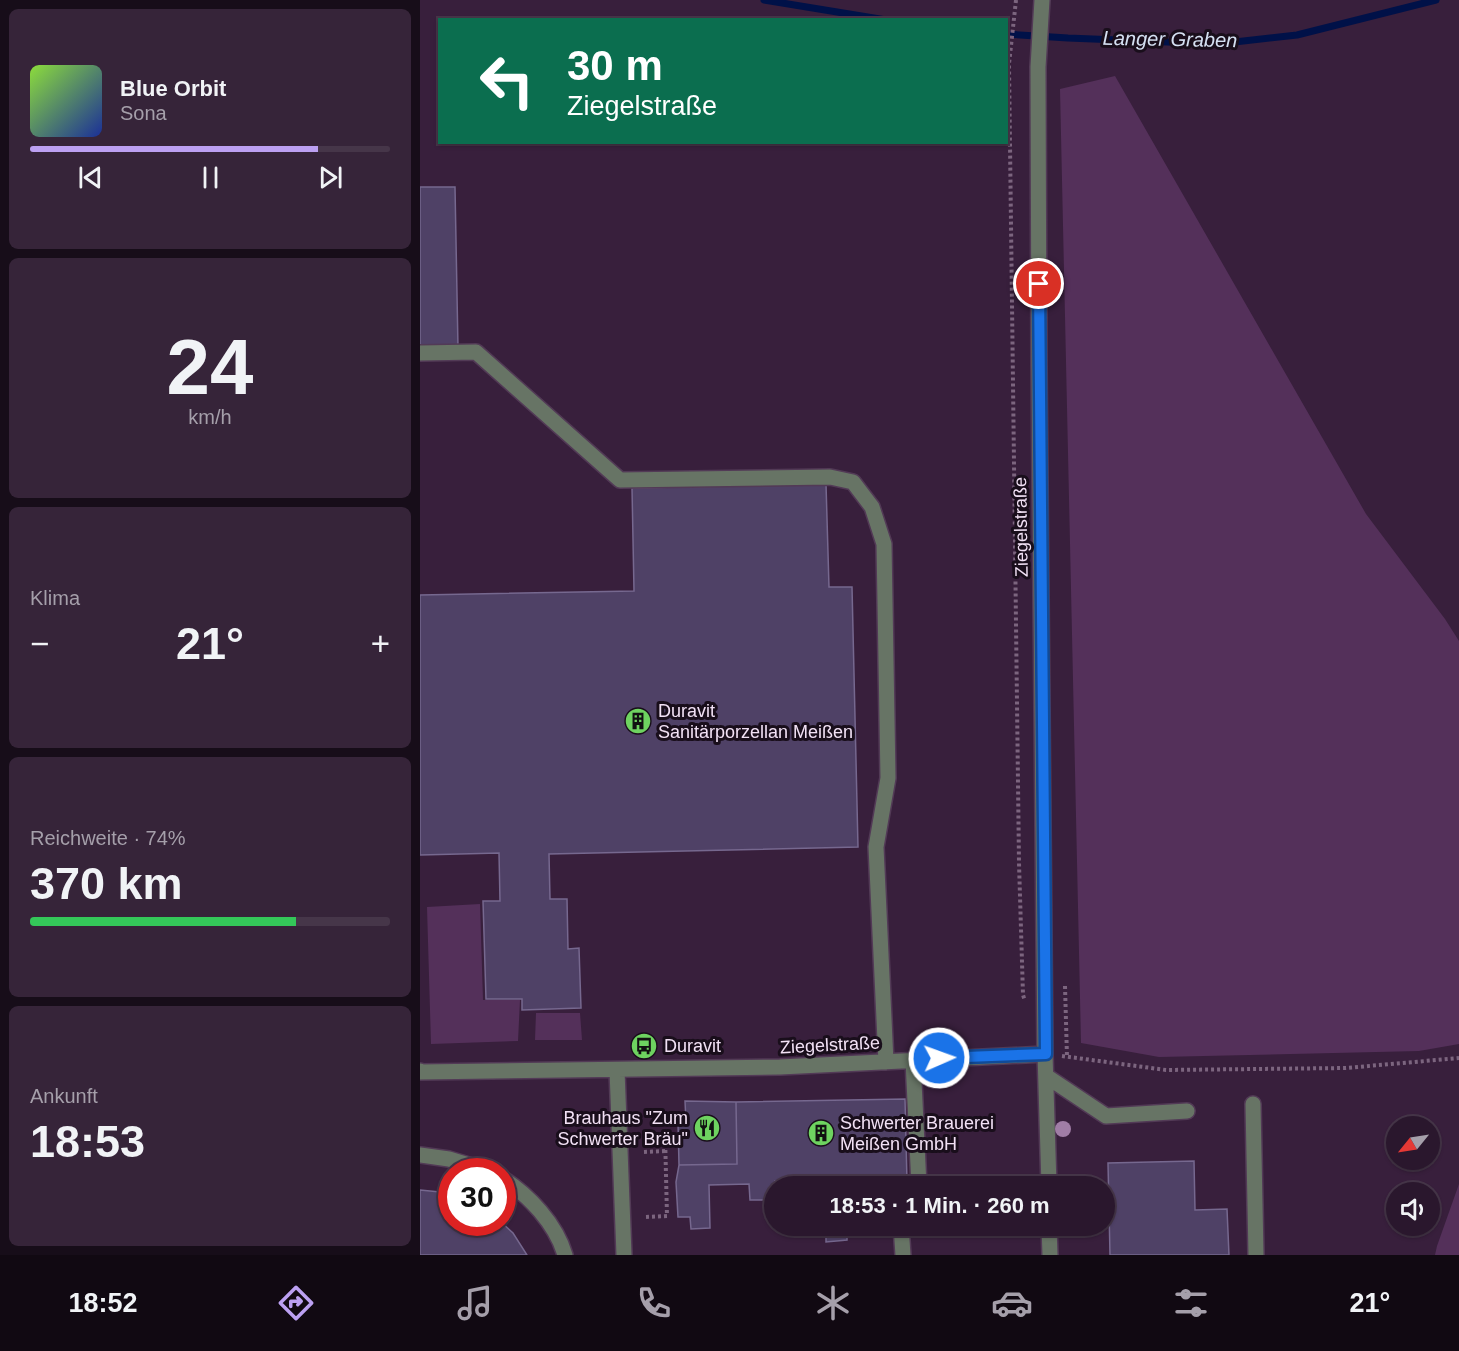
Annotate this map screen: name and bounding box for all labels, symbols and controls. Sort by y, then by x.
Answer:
water label: Langer Graben [1103,27,1237,51]
icon: left [468,42,546,120]
text: 30 m [567,42,663,89]
text: Blue Orbit [120,76,226,101]
text: Ziegelstraße [567,91,717,121]
text: Sona [120,102,167,124]
icon: previous [74,161,107,194]
icon: pause [194,161,227,194]
icon: next [314,161,347,194]
pin [1013,258,1064,309]
icon: arrive [1022,267,1055,300]
text: 24 [167,323,253,411]
text: km/h [188,406,232,428]
street label: Ziegelstraße [1010,477,1032,577]
text: Klima [30,587,80,609]
text: 21° [176,618,244,669]
text: − [30,625,49,662]
text: + [371,625,390,662]
place label: Duravit Sanitärporzellan Meißen [658,701,853,742]
building icon: Duravit Sanitärporzellan Meißen [623,706,653,736]
text: Reichweite · 74% [30,827,186,849]
text: 370 km [30,858,183,909]
position arrow [907,1026,971,1090]
bus stop icon: Duravit [629,1031,659,1061]
street label: Ziegelstraße [780,1032,880,1058]
place label: Duravit [664,1036,721,1056]
text: Ankunft [30,1085,98,1107]
place label: Brauhaus "Zum Schwerter Bräu" [558,1108,688,1149]
restaurant icon: Brauhaus "Zum Schwerter Bräu" [692,1113,722,1143]
place label: Schwerter Brauerei Meißen GmbH [840,1113,994,1154]
text: 18:53 [30,1116,145,1167]
north arrow [1386,1116,1440,1170]
map controls [1386,1116,1440,1236]
building icon: Schwerter Brauerei Meißen GmbH [806,1118,836,1148]
speed limit sign: 30 [438,1158,516,1236]
button: sound [1386,1182,1440,1236]
text: 18:53 · 1 Min. · 260 m [829,1193,1050,1218]
icon: directions [275,1282,317,1324]
icon: music [454,1282,496,1324]
icon: phone [633,1282,675,1324]
icon: climate [812,1282,854,1324]
icon: car [991,1282,1033,1324]
icon: filters [1170,1282,1212,1324]
text: 18:52 [69,1288,138,1318]
text: 21° [1350,1288,1390,1318]

